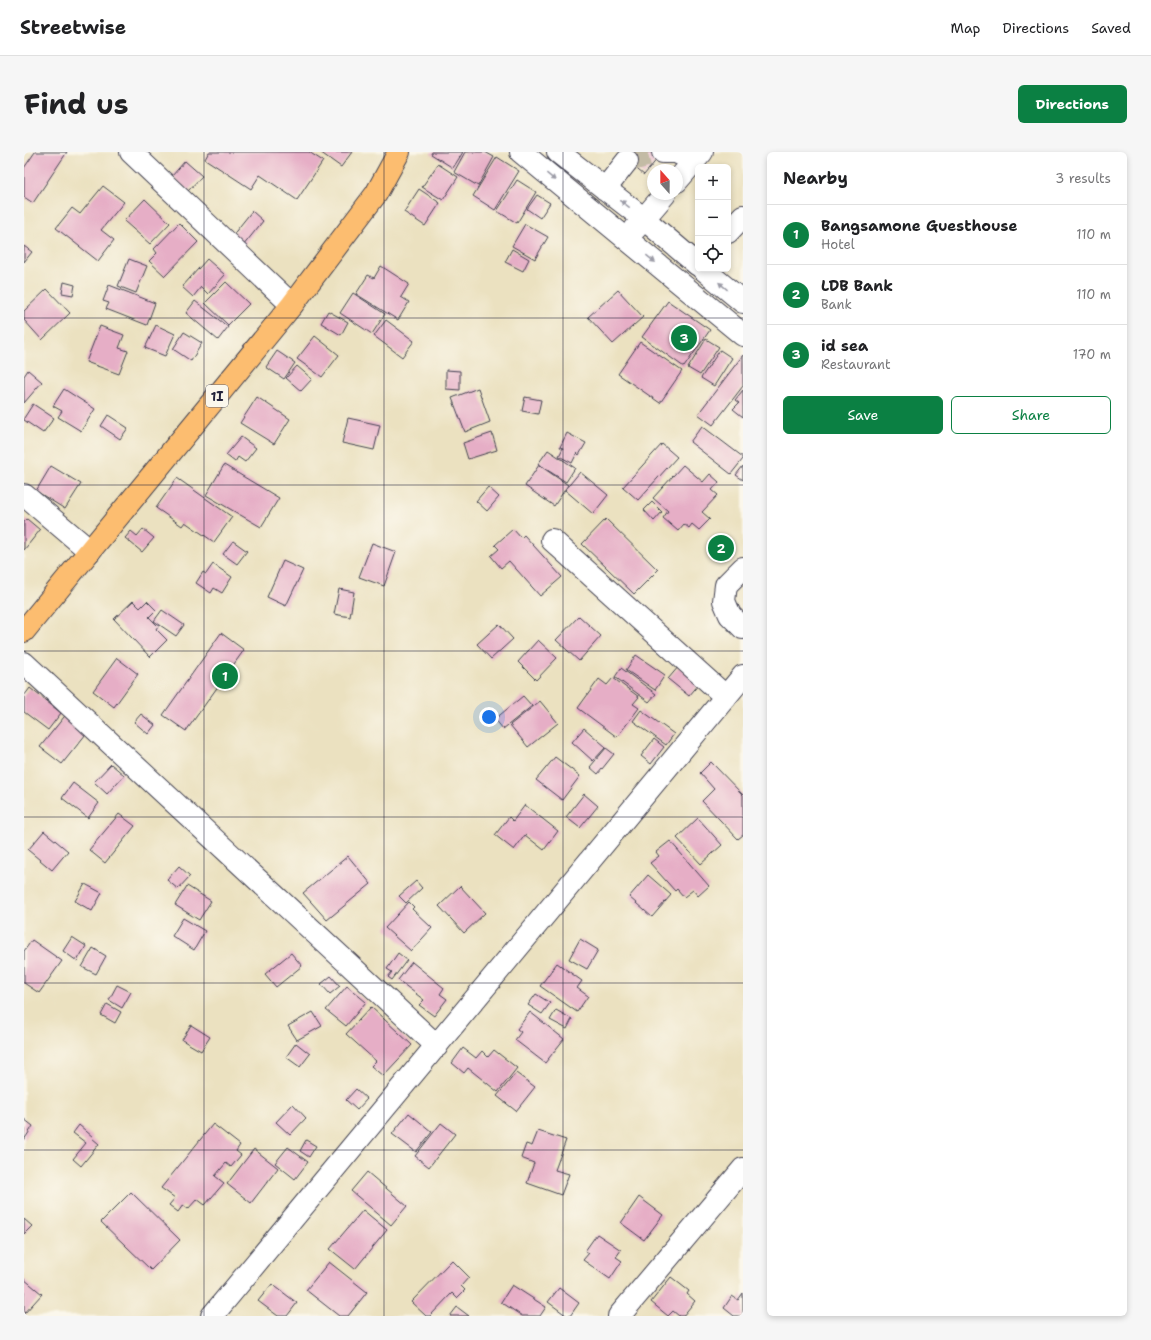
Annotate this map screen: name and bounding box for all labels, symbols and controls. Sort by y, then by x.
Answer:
text: Streetwise [20,15,126,40]
text: Map [951,19,981,37]
text: Directions [1003,19,1069,37]
text: Saved [1091,19,1131,37]
text: Find us [24,85,129,123]
button: Directions [1018,85,1127,123]
north arrow [647,164,683,200]
map controls [695,164,731,272]
button: + [695,164,731,200]
text: Nearby [783,167,848,189]
text: 3 results [1055,170,1111,187]
one-way arrow [545,172,556,181]
one-way arrow [619,200,630,209]
button: − [695,200,731,236]
text: Bangsamone Guesthouse [821,216,1017,236]
text: 1 [793,226,799,243]
text: 110 m [1076,226,1111,243]
button: locate [695,236,731,272]
text: Hotel [821,236,855,253]
one-way arrow [646,255,657,264]
text: LDB Bank [821,276,893,296]
one-way arrow [718,281,728,290]
text: 2 [791,286,801,303]
text: 110 m [1076,286,1111,303]
text: Bank [821,296,852,313]
pin: 3 [671,323,697,353]
text: id sea [821,336,868,356]
text: 3 [791,346,801,363]
text: 170 m [1073,346,1111,363]
text: Restaurant [821,356,891,373]
road number: 1I [206,385,228,407]
button: Save [783,396,943,434]
button: Share [951,396,1111,434]
pin: 2 [708,533,734,563]
pin: 1 [212,661,238,691]
your location [479,707,499,727]

